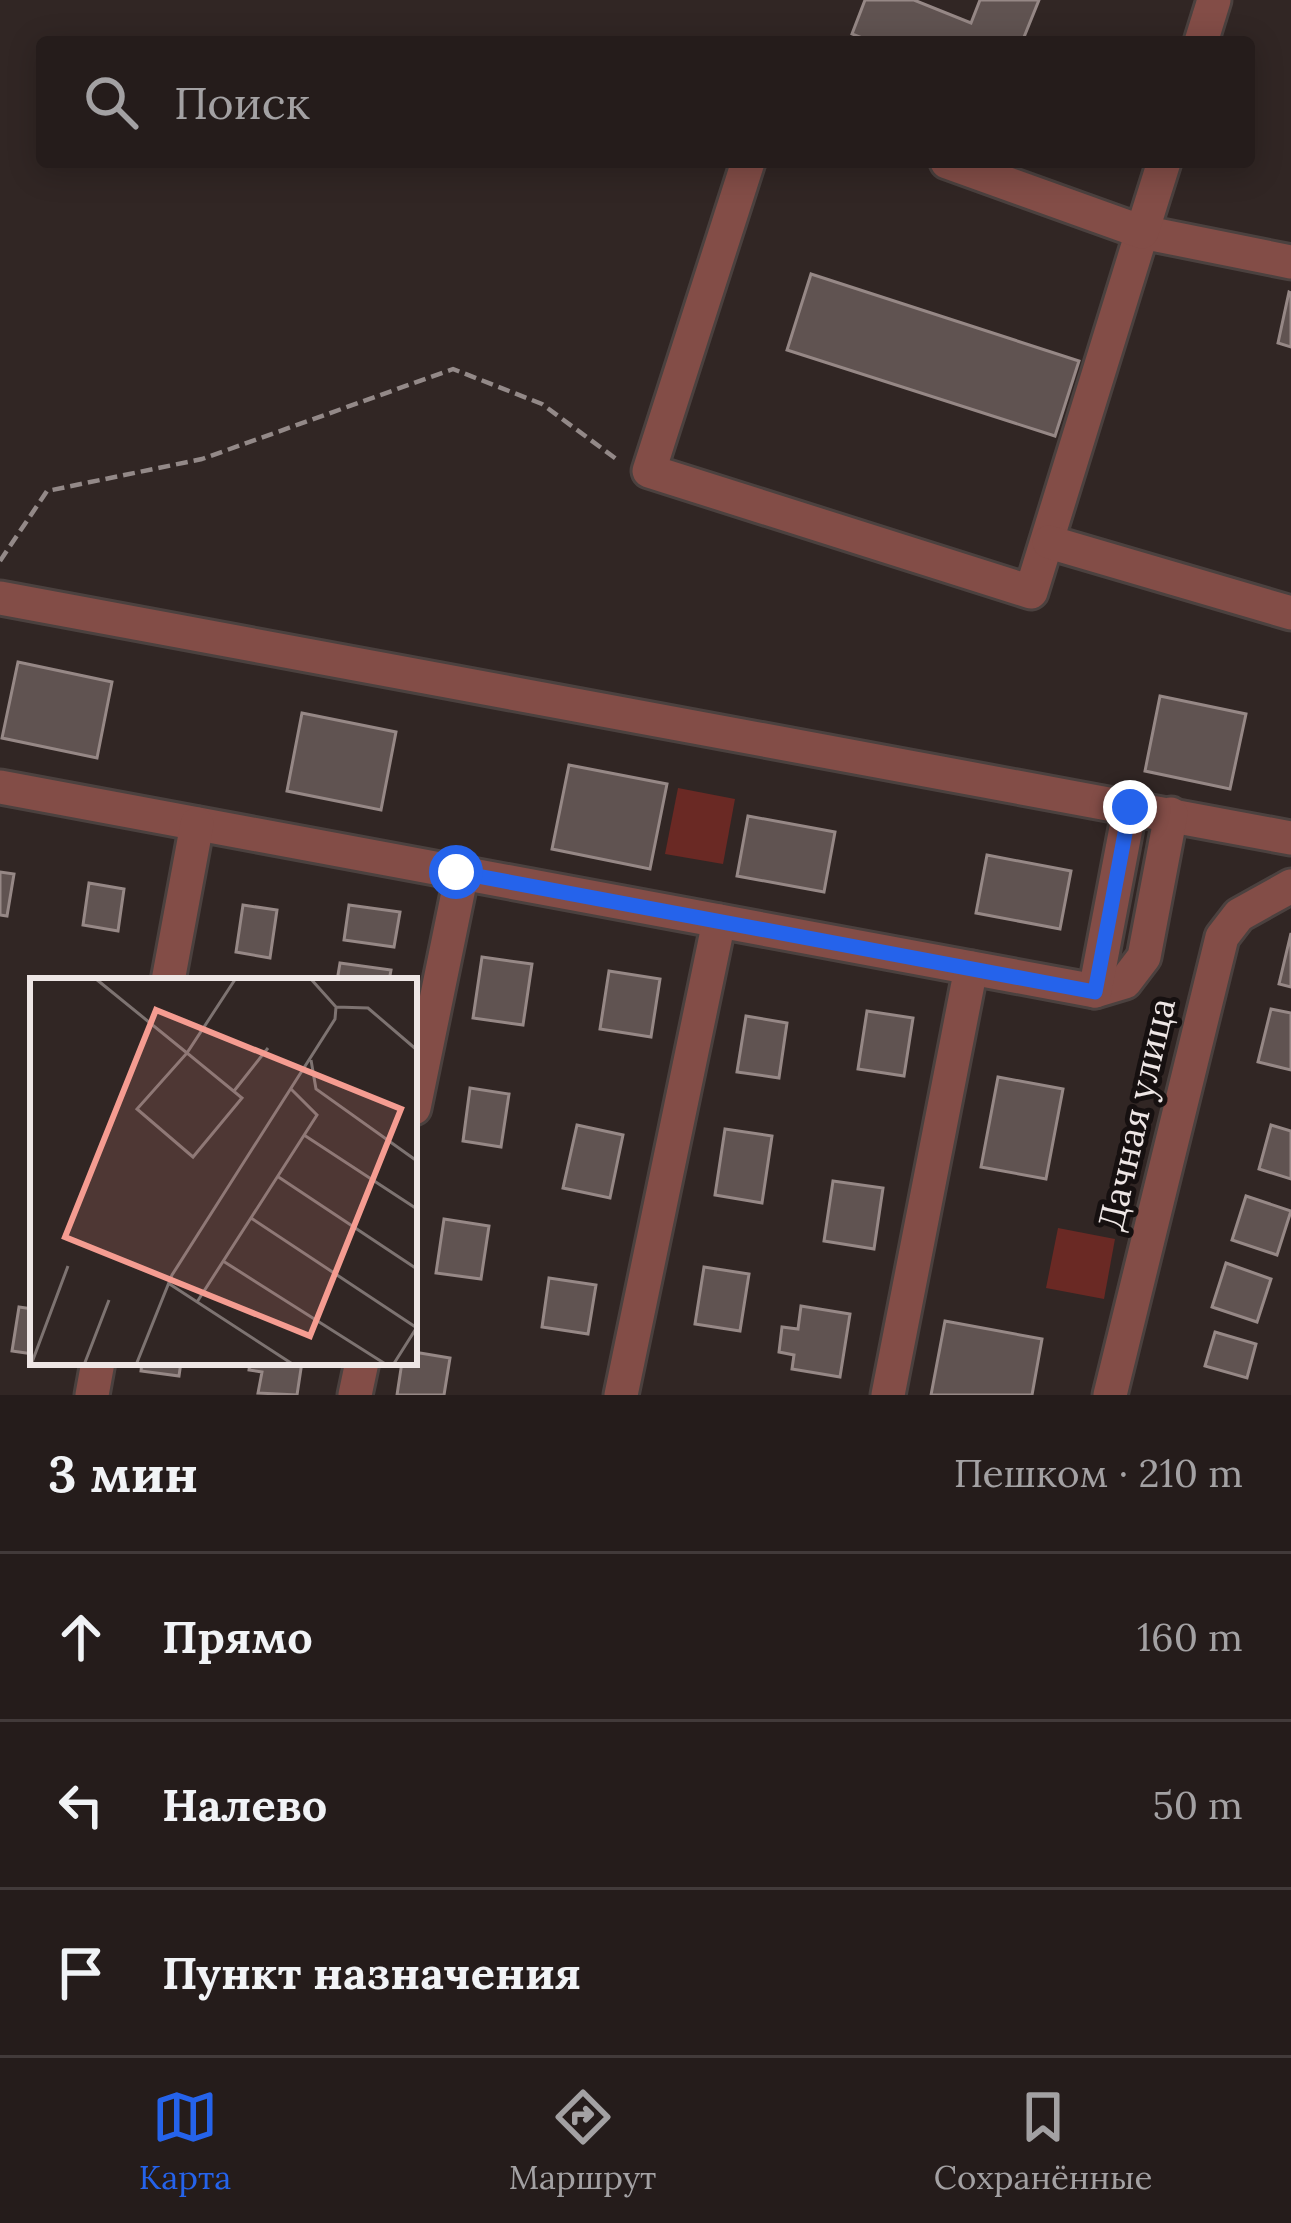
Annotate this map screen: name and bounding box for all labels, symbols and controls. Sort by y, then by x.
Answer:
search box [36,36,1255,168]
icon: search [78,69,144,135]
text: Поиск [174,74,310,131]
route end [1103,780,1157,834]
route start [429,845,483,899]
inset map [30,978,417,1365]
street label: Дачная улица [1087,993,1185,1235]
text: 3 мин [48,1441,198,1506]
text: Пешком · 210 m [954,1448,1243,1498]
icon: ahead [48,1604,114,1670]
text: Прямо [162,1608,313,1665]
text: 160 m [1137,1612,1243,1662]
icon: left [48,1772,114,1838]
text: Налево [162,1776,327,1833]
text: 50 m [1152,1780,1243,1830]
icon: arrive [48,1940,114,2006]
text: Пункт назначения [162,1944,581,2001]
tab: Карта [139,2084,231,2198]
tab: Маршрут [509,2084,656,2198]
tab: Сохранённые [934,2084,1152,2198]

